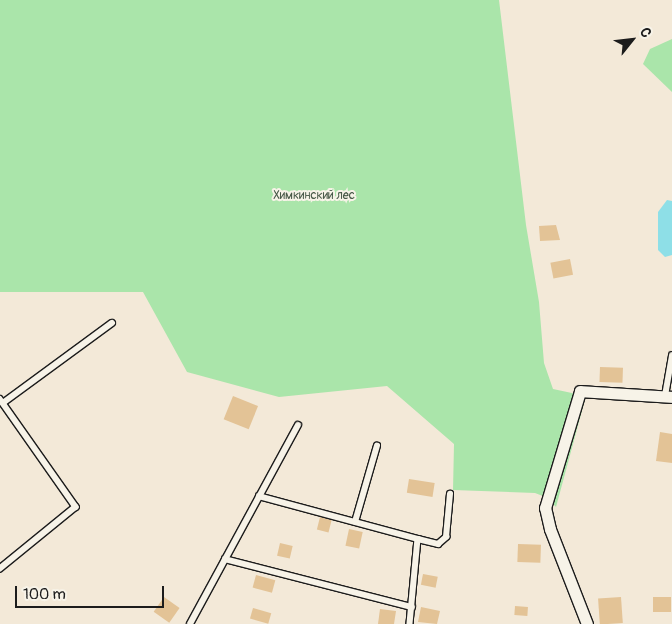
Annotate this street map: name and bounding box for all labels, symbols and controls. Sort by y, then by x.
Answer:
north arrow [607,15,657,65]
text: С [636,25,655,40]
park label: Химкинский лес [273,189,355,203]
scale bar [18,576,166,608]
text: 100 m [23,585,66,604]

